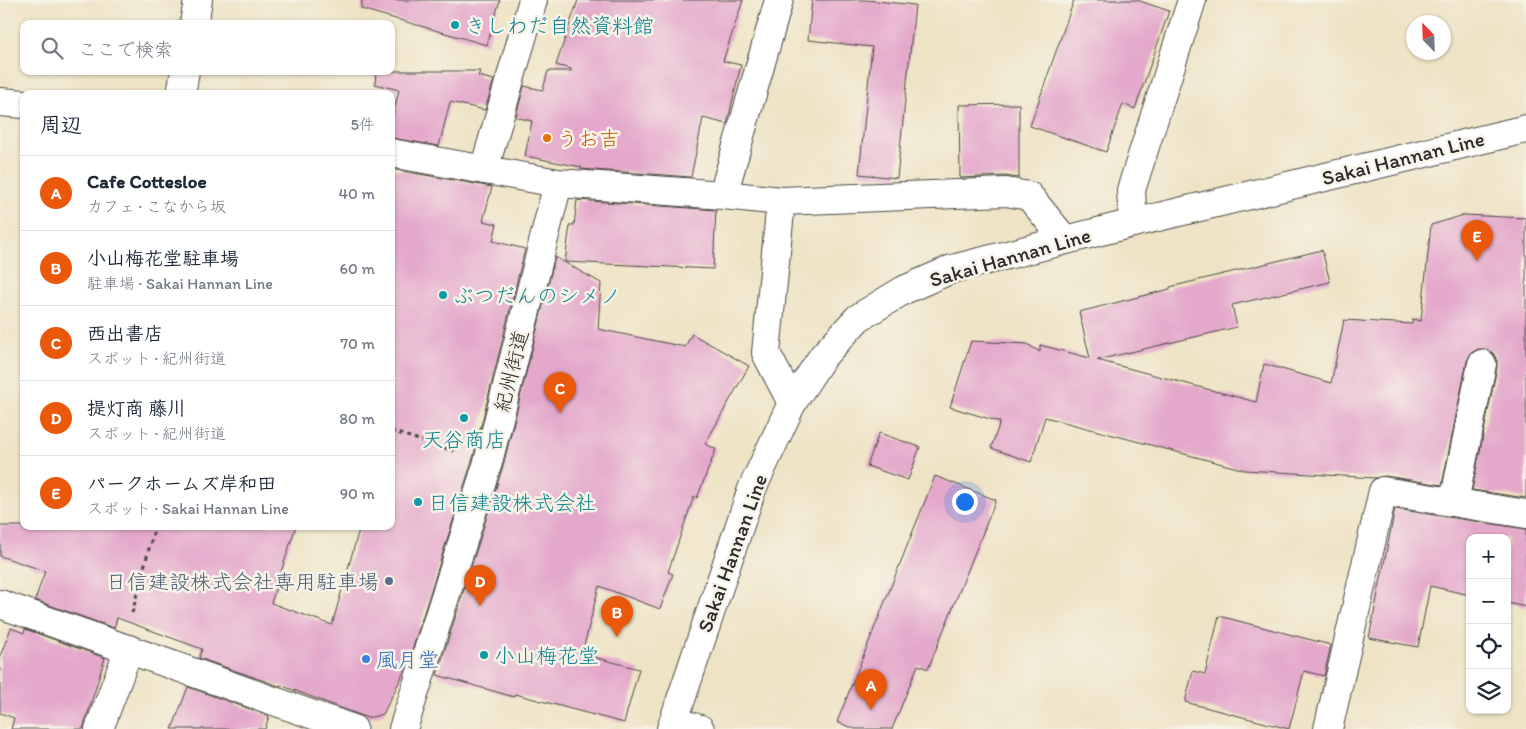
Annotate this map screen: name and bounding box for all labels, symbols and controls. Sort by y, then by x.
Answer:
place label: きしわだ自然資料館 [465,13,654,38]
north arrow [1406,15,1451,60]
marker: きしわだ自然資料館 [449,19,461,31]
search box [20,20,395,75]
icon: search [38,34,66,62]
text: ここで検索 [78,38,173,61]
text: 周辺 [40,112,82,137]
text: 5件 [351,115,375,134]
place label: うお吉 [557,126,620,151]
street label: Sakai Hannan Line [1319,126,1487,190]
marker: うお吉 [541,132,553,144]
text: Cafe Cottesloe [87,170,207,193]
text: A [51,184,61,203]
text: 40 m [338,184,375,203]
text: カフェ · こなから坂 [87,197,226,216]
pin: E [1461,220,1493,261]
street label: Sakai Hannan Line [926,222,1094,292]
text: 小山梅花堂駐車場 [87,247,239,270]
text: B [51,259,61,278]
text: 60 m [340,259,375,278]
text: 駐車場 · Sakai Hannan Line [87,274,273,293]
place label: ぶつだんのシメノ [453,283,621,308]
marker: ぶつだんのシメノ [437,289,449,301]
text: 西出書店 [87,322,163,345]
street label: 紀州街道 [489,327,533,415]
text: C [51,334,61,353]
text: 70 m [340,334,375,353]
text: スポット · 紀州街道 [87,349,226,368]
pin: C [544,372,576,413]
text: 提灯商 藤川 [87,397,186,420]
text: D [51,409,61,428]
text: 80 m [339,409,375,428]
marker: 天谷商店 [458,412,470,424]
text: スポット · 紀州街道 [87,424,226,443]
place label: 天谷商店 [422,427,506,452]
street label: Sakai Hannan Line [692,470,772,636]
text: パークホームズ岸和田 [87,472,276,495]
text: E [52,484,60,503]
text: 90 m [340,484,375,503]
your location [952,489,978,515]
place label: 日信建設株式会社 [428,490,596,515]
marker: 日信建設株式会社 [412,496,424,508]
text: スポット · Sakai Hannan Line [87,499,289,518]
map controls [1466,534,1511,714]
button: + [1466,534,1511,579]
pin: D [464,565,496,606]
place label: 日信建設株式会社専用駐車場 [106,569,379,594]
marker: 日信建設株式会社専用駐車場 [383,575,395,587]
button: − [1466,579,1511,624]
pin: B [601,596,633,637]
button: locate [1466,624,1511,669]
place label: 小山梅花堂 [494,643,599,668]
place label: 風月堂 [376,647,439,672]
marker: 小山梅花堂 [478,649,490,661]
marker: 風月堂 [360,653,372,665]
pin: A [855,669,887,710]
button: layers [1466,669,1511,714]

